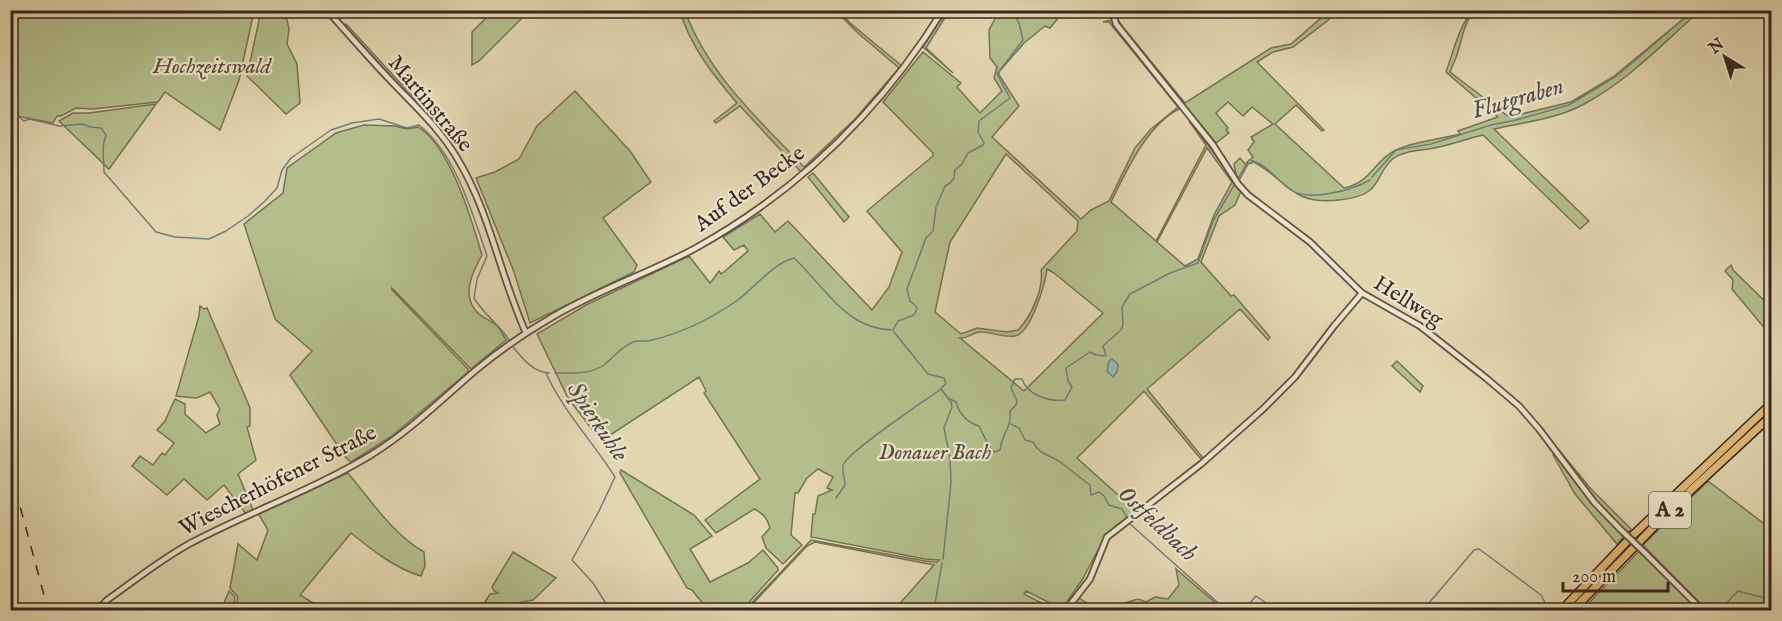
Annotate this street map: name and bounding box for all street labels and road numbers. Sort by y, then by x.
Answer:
street label: Martinstraße [381,50,479,158]
street label: Auf der Becke [689,140,811,239]
street label: Hellweg [1368,270,1449,335]
street label: Wiescherhöfener Straße [175,419,381,543]
road number: A 2 [1649,492,1691,528]

